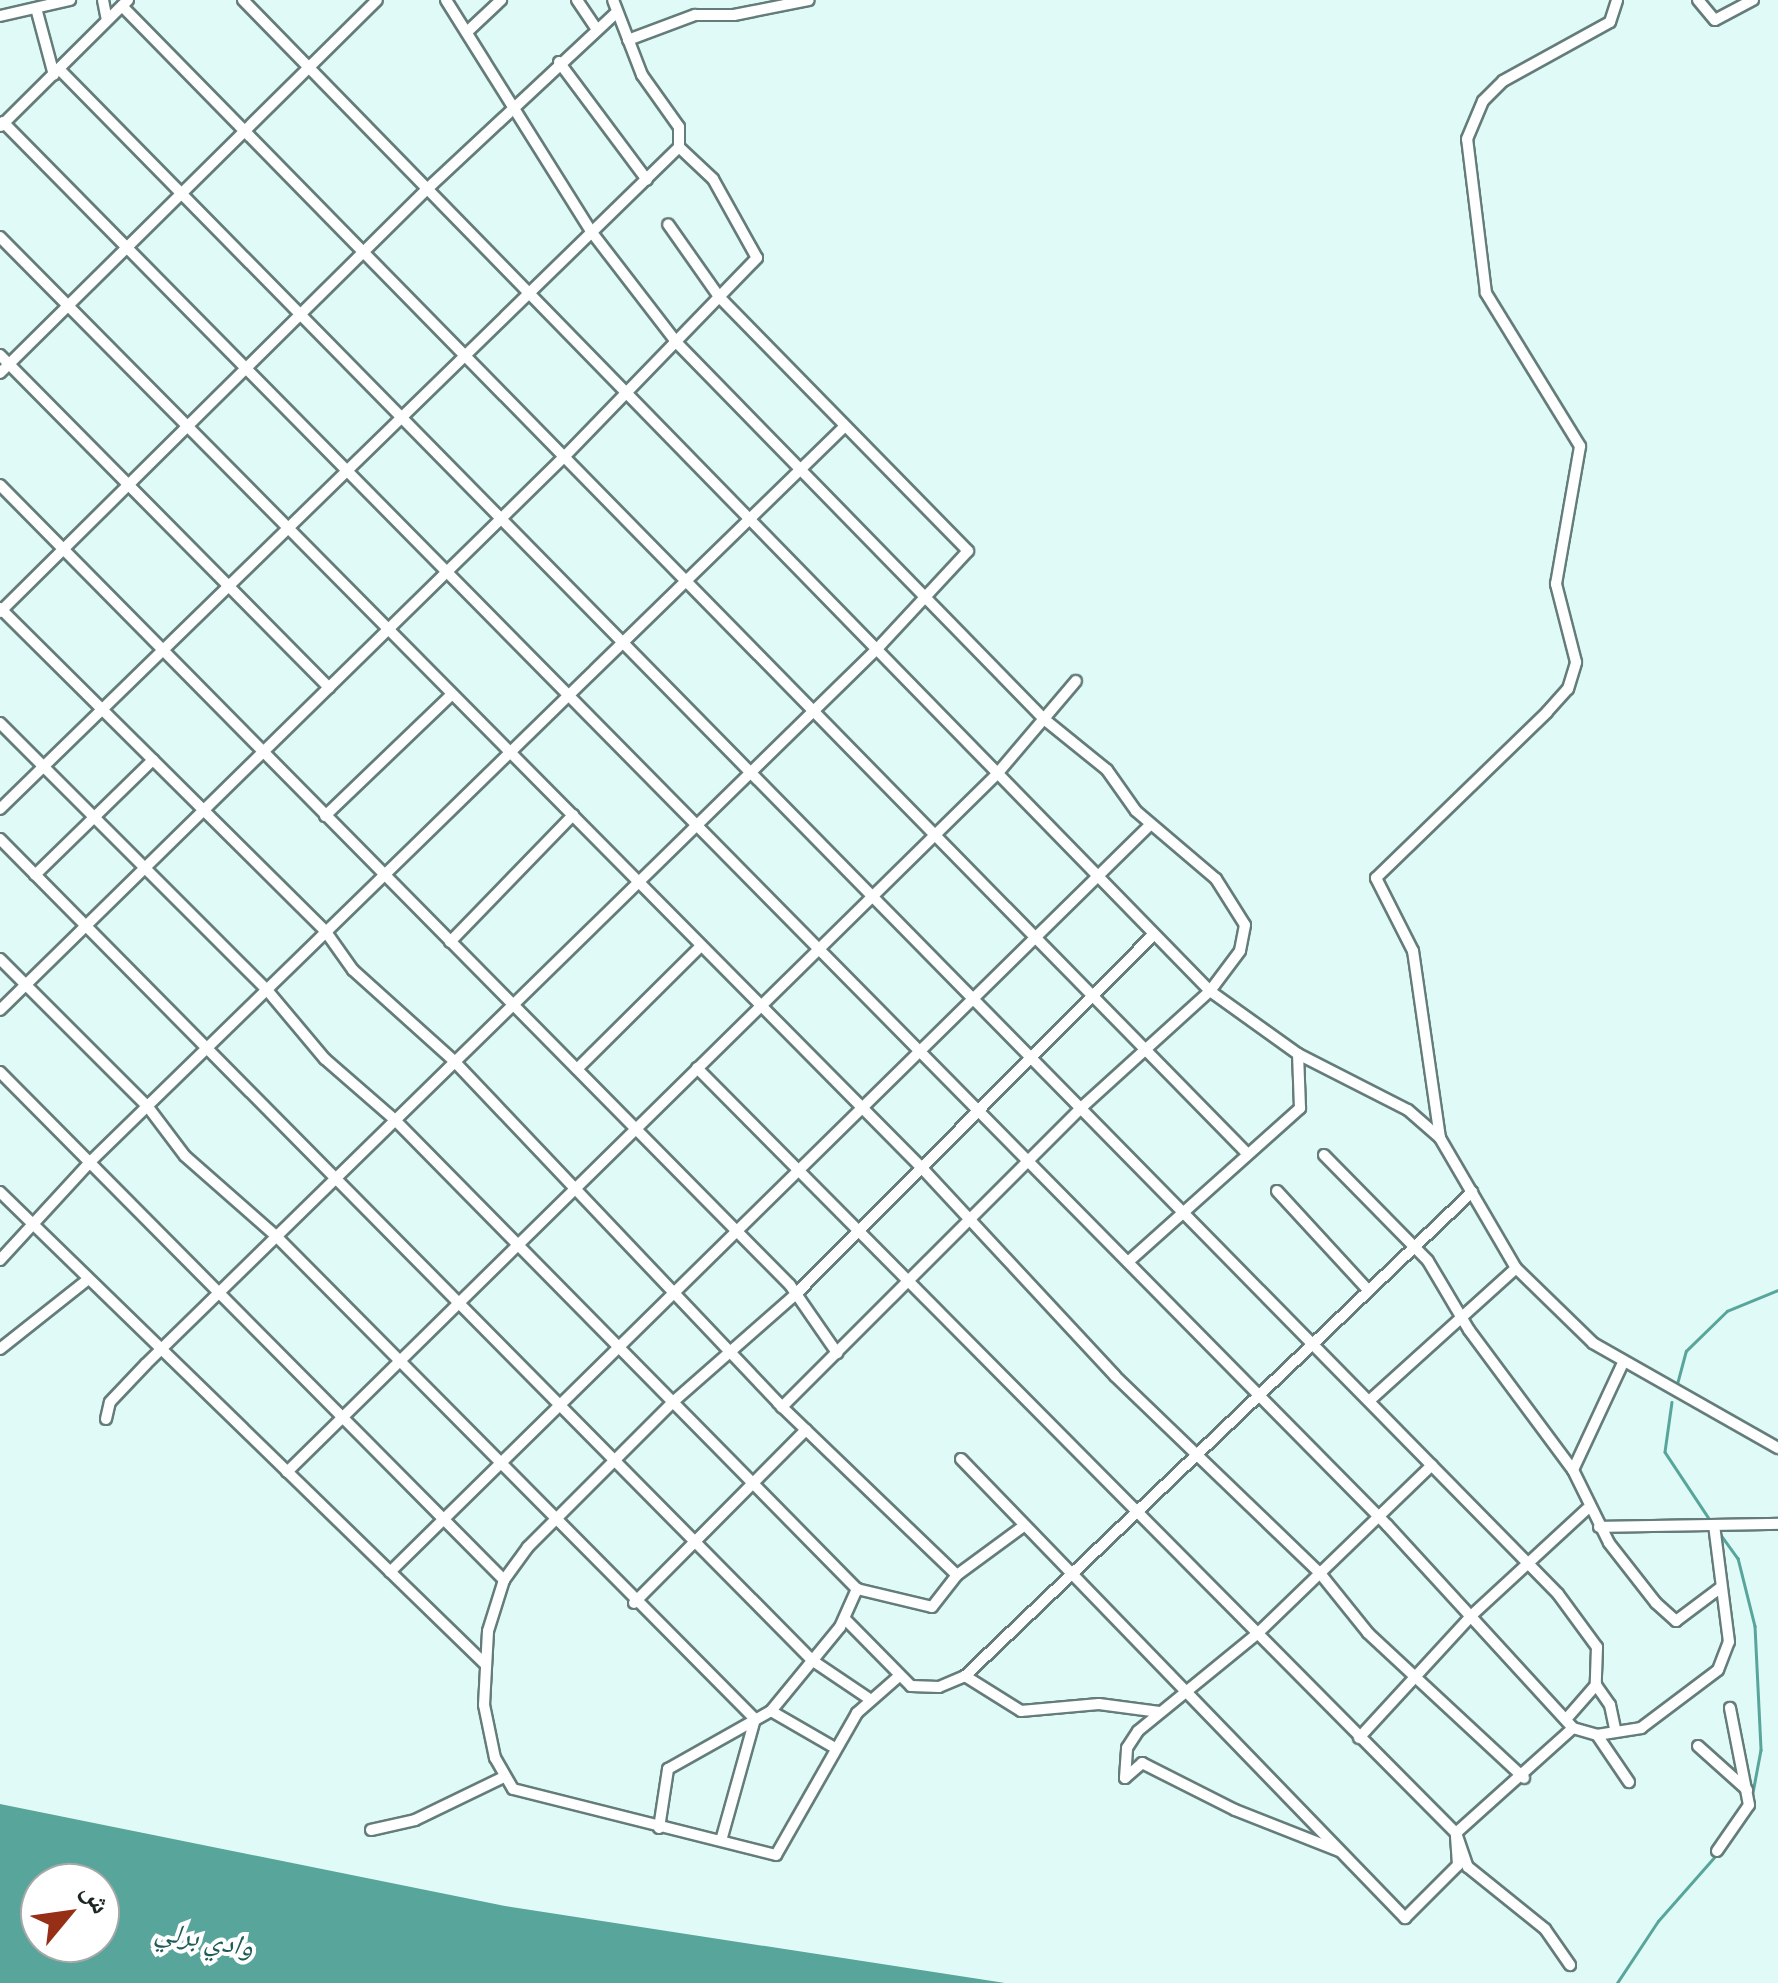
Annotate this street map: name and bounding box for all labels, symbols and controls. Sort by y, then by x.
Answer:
north arrow [20,1863,120,1963]
text: ش [72,1878,117,1921]
water label: وادي برلي [152,1916,256,1966]

